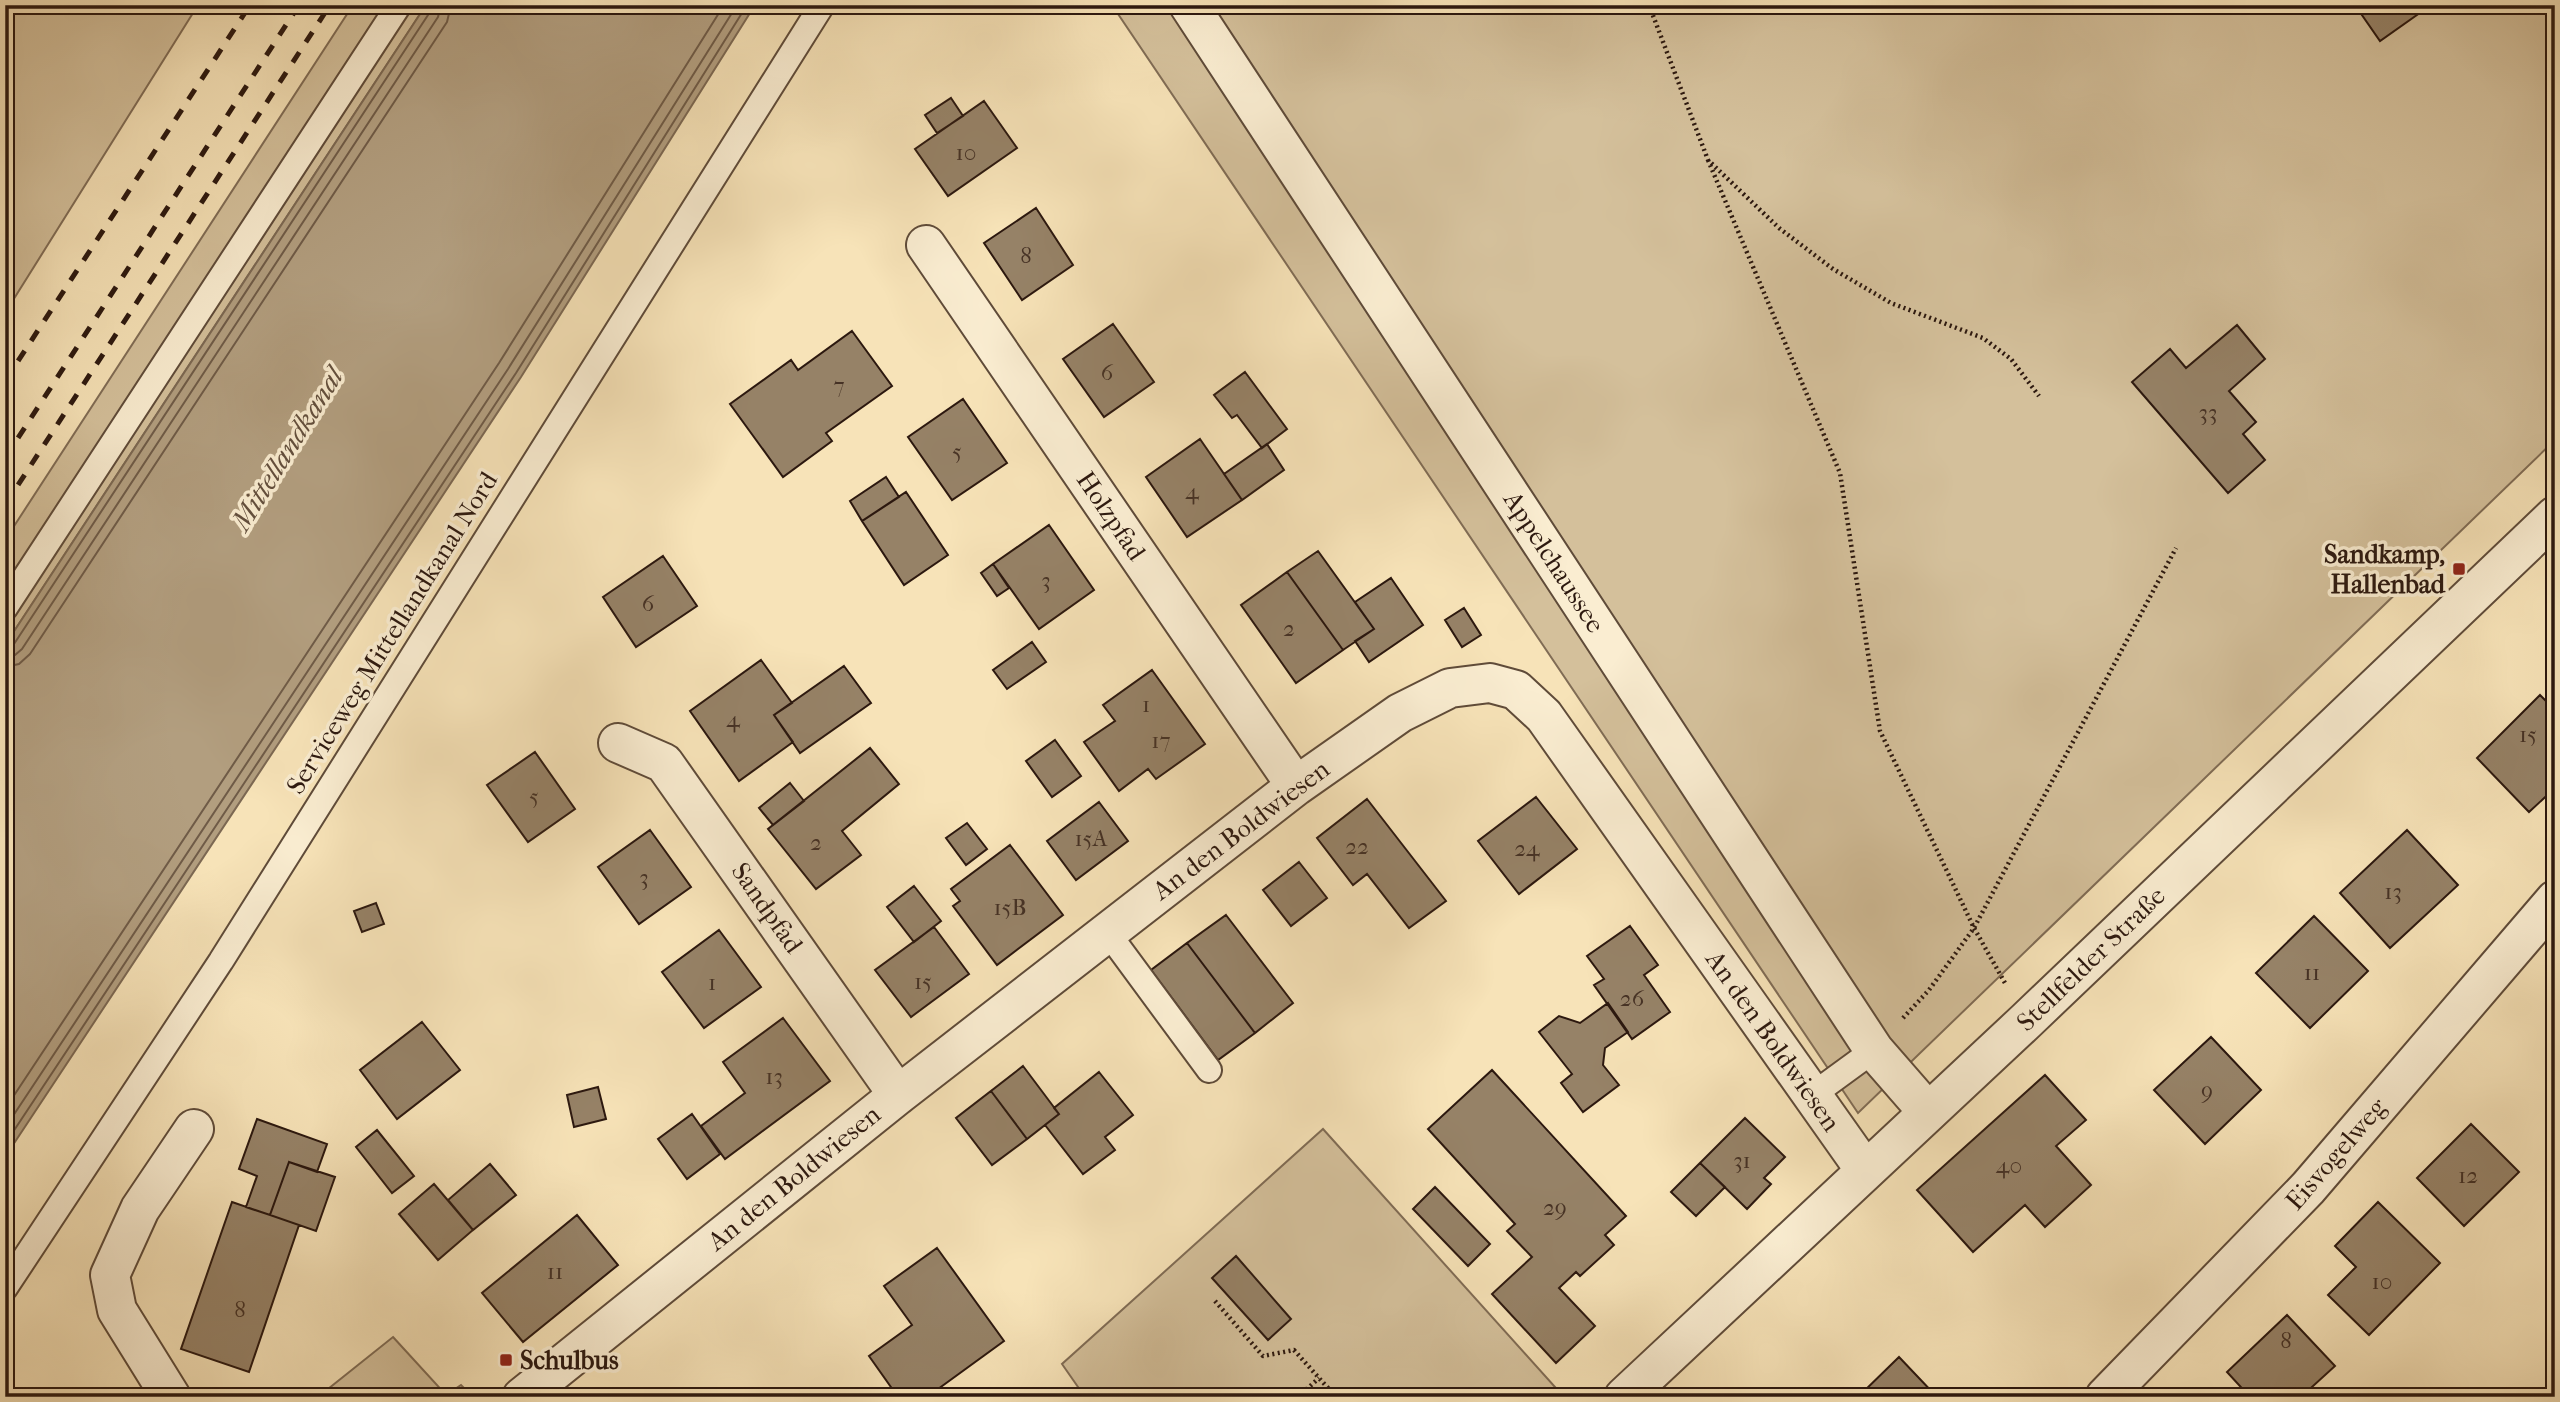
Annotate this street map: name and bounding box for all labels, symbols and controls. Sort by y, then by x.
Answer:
house number: 10 [956,139,976,166]
house number: 8 [1020,242,1032,269]
water label: Mittellandkanal [223,359,352,538]
house number: 6 [1101,359,1114,386]
house number: 7 [833,372,845,399]
house number: 33 [2199,399,2217,426]
house number: 5 [952,438,962,465]
street label: Serviceweg Mittellandkanal Nord [280,466,505,800]
street label: Holzpfad [1070,466,1152,567]
house number: 4 [1185,478,1200,505]
street label: Appelchaussee [1496,485,1611,639]
place label: Sandkamp, Hallenbad [2324,539,2446,600]
marker: Sandkamp, Hallenbad [2451,561,2467,577]
house number: 3 [1041,567,1051,594]
house number: 6 [642,590,655,617]
house number: 2 [1283,615,1295,642]
house number: 1 [1142,691,1150,718]
house number: 4 [726,706,741,733]
house number: 15 [2519,721,2537,748]
house number: 17 [1151,727,1171,754]
street label: An den Boldwiesen [1146,753,1336,907]
house number: 5 [529,783,539,810]
house number: 15A [1075,825,1109,852]
house number: 2 [810,829,822,856]
house number: 22 [1345,833,1369,860]
house number: 24 [1514,835,1541,862]
street label: Sandpfad [725,857,810,960]
house number: 3 [639,864,649,891]
house number: 13 [2384,878,2402,905]
street label: Stellfelder Straße [2010,880,2172,1038]
house number: 15B [993,894,1027,921]
street label: An den Boldwiesen [1699,944,1847,1137]
house number: 11 [2304,959,2320,986]
house number: 15 [914,968,932,995]
house number: 1 [708,969,716,996]
house number: 26 [1620,985,1645,1012]
house number: 13 [765,1063,783,1090]
house number: 9 [2201,1077,2213,1104]
street label: Eisvogelweg [2279,1091,2394,1216]
street label: An den Boldwiesen [701,1099,887,1258]
house number: 31 [1733,1147,1751,1174]
house number: 40 [1996,1152,2022,1179]
house number: 12 [2458,1162,2478,1189]
house number: 29 [1543,1194,1567,1221]
house number: 11 [547,1258,563,1285]
house number: 10 [2372,1268,2392,1295]
house number: 8 [234,1296,246,1323]
house number: 8 [2280,1327,2292,1354]
place label: Schulbus [520,1345,619,1376]
marker: Schulbus [498,1352,514,1368]

